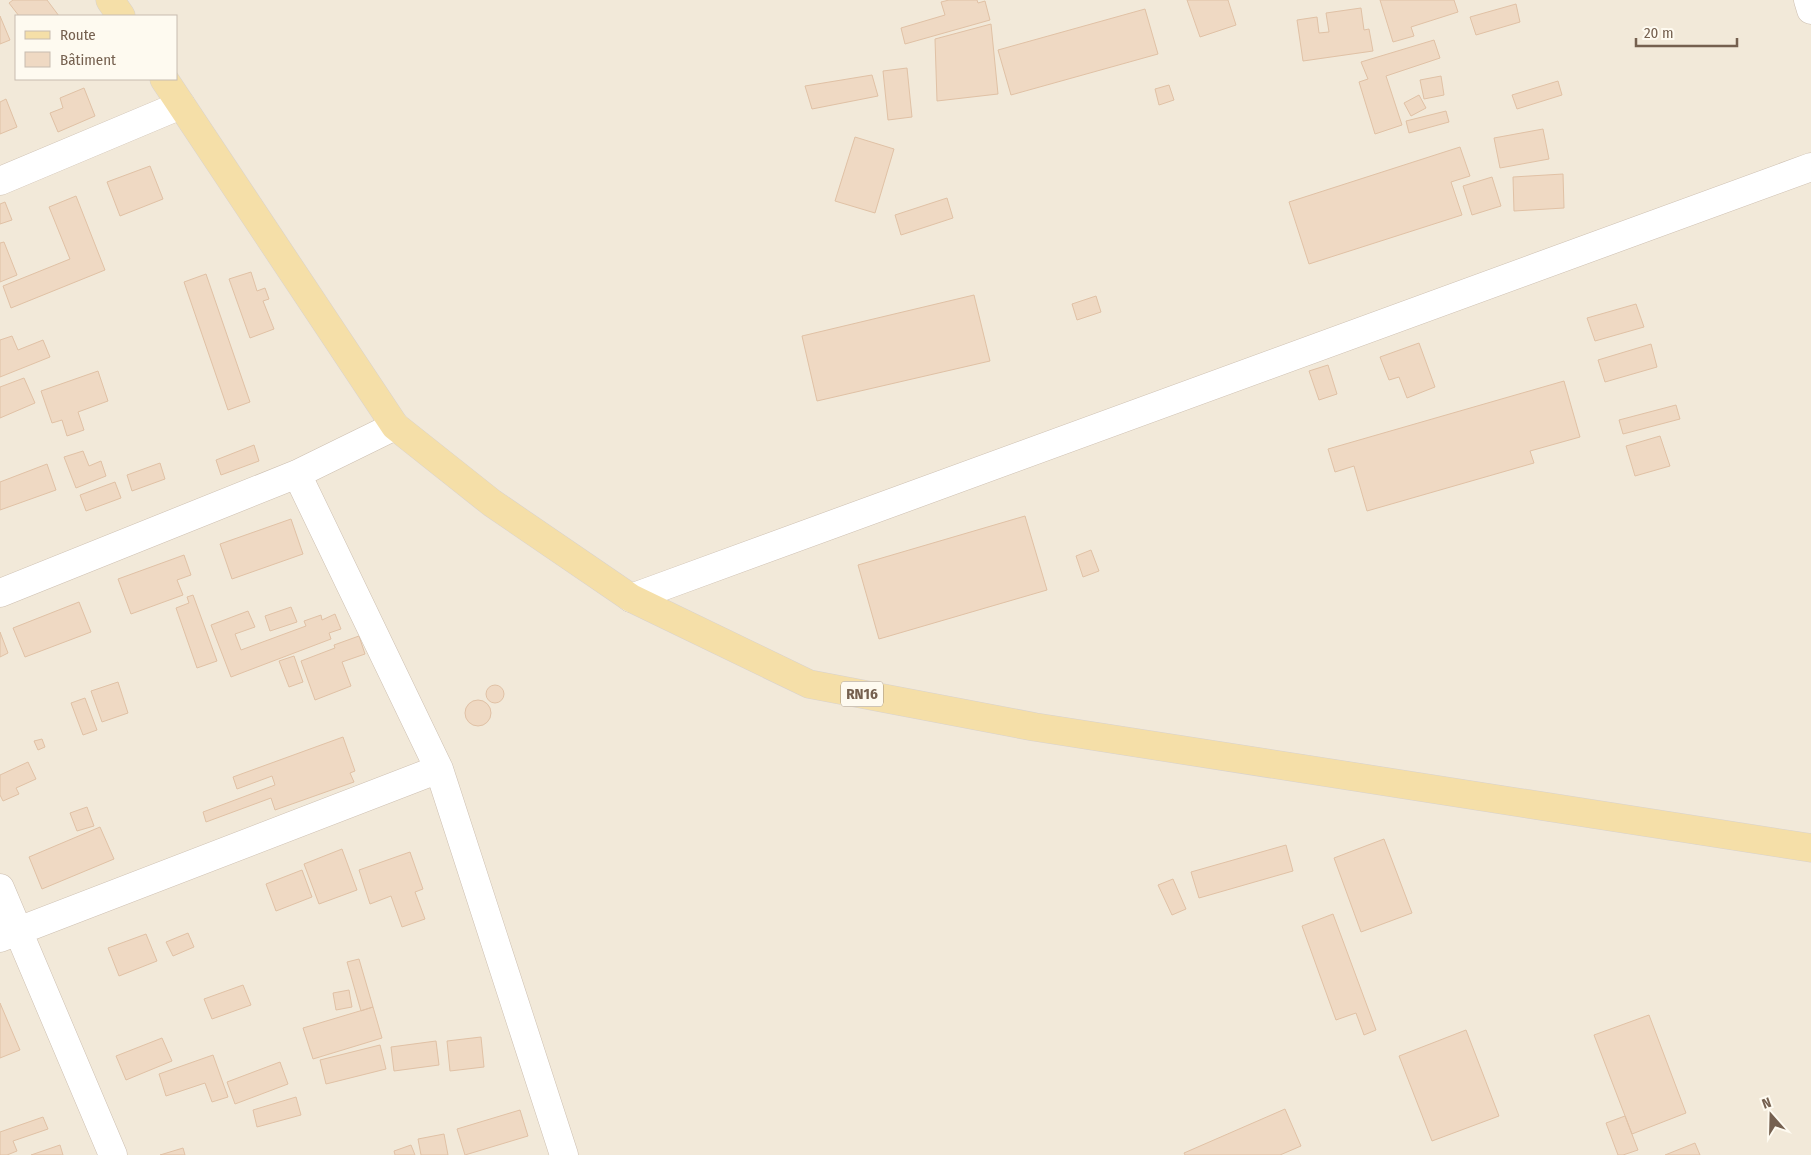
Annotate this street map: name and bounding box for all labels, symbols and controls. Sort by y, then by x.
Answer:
legend [15,15,178,80]
scale bar [1636,15,1737,47]
text: 20 m [1644,24,1674,42]
text: Route [60,26,96,44]
text: Bâtiment [60,51,116,69]
road number: RN16 [841,682,883,706]
north arrow [1746,1090,1796,1140]
text: N [1760,1094,1774,1113]

